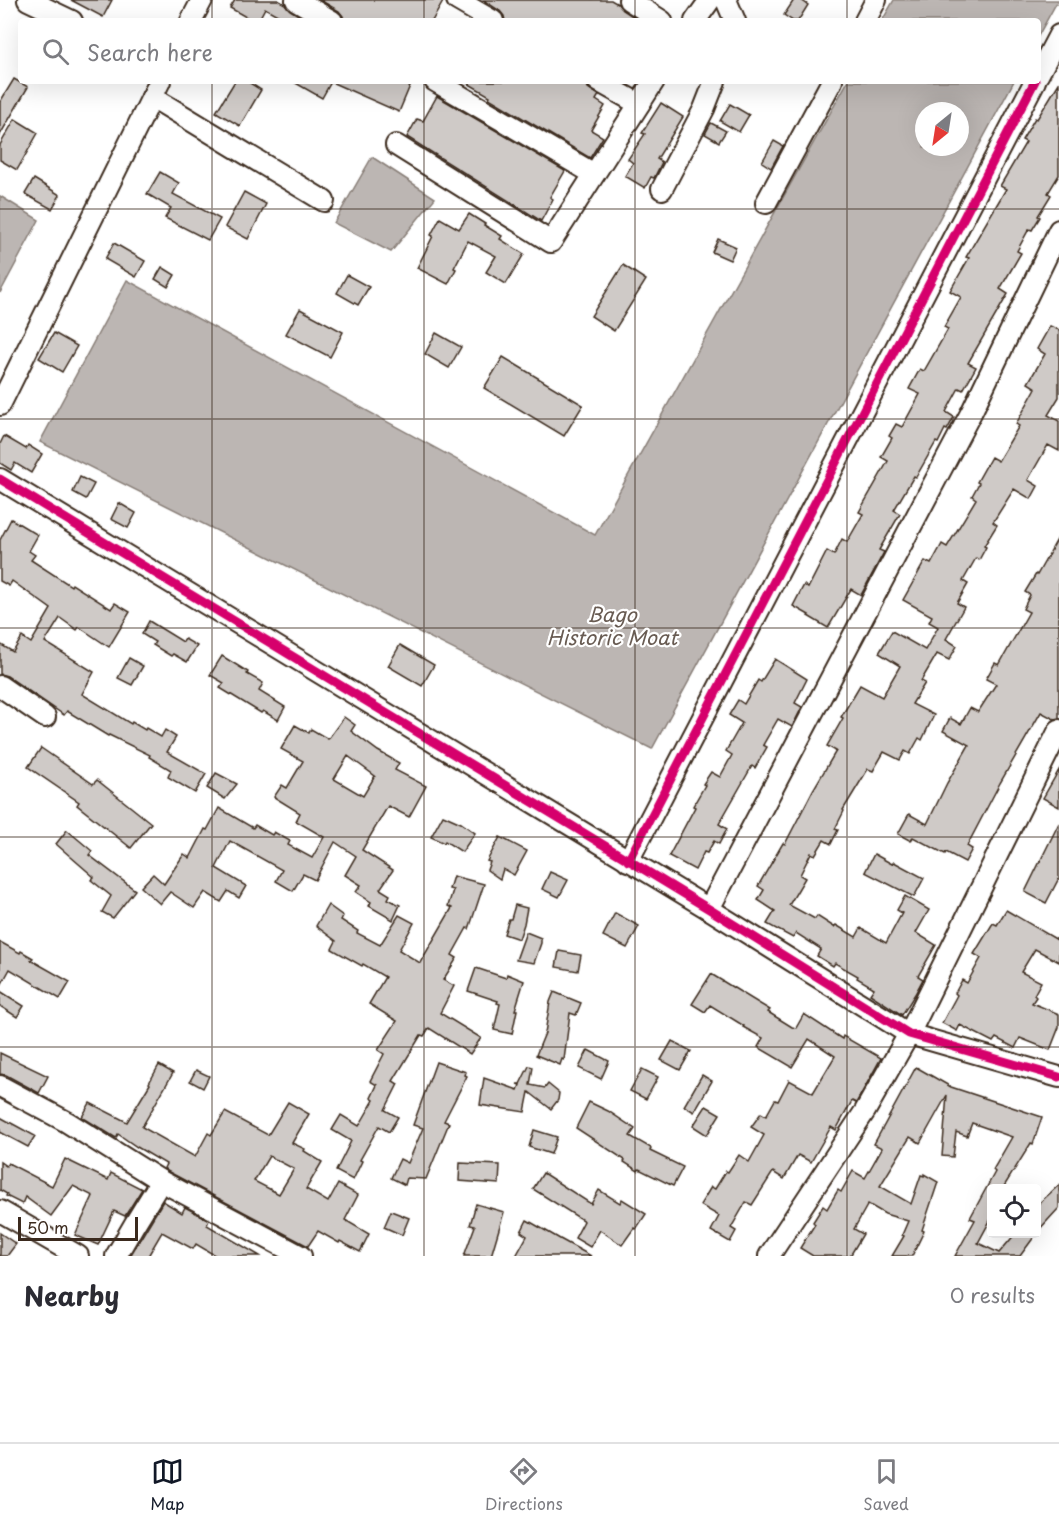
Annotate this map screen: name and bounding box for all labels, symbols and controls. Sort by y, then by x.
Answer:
search box [18,18,1041,84]
icon: search [39,35,72,68]
text: Search here [87,35,213,68]
north arrow [915,102,969,156]
water label: Bago Historic Moat [547,599,680,652]
map controls [987,1184,1041,1238]
button: locate [987,1184,1041,1238]
scale bar [18,1214,138,1242]
text: 50 m [27,1215,68,1239]
text: Nearby [24,1276,119,1315]
text: 0 results [950,1280,1035,1310]
tab: Map [150,1455,184,1515]
tab: Directions [485,1455,563,1515]
tab: Saved [863,1455,909,1515]

